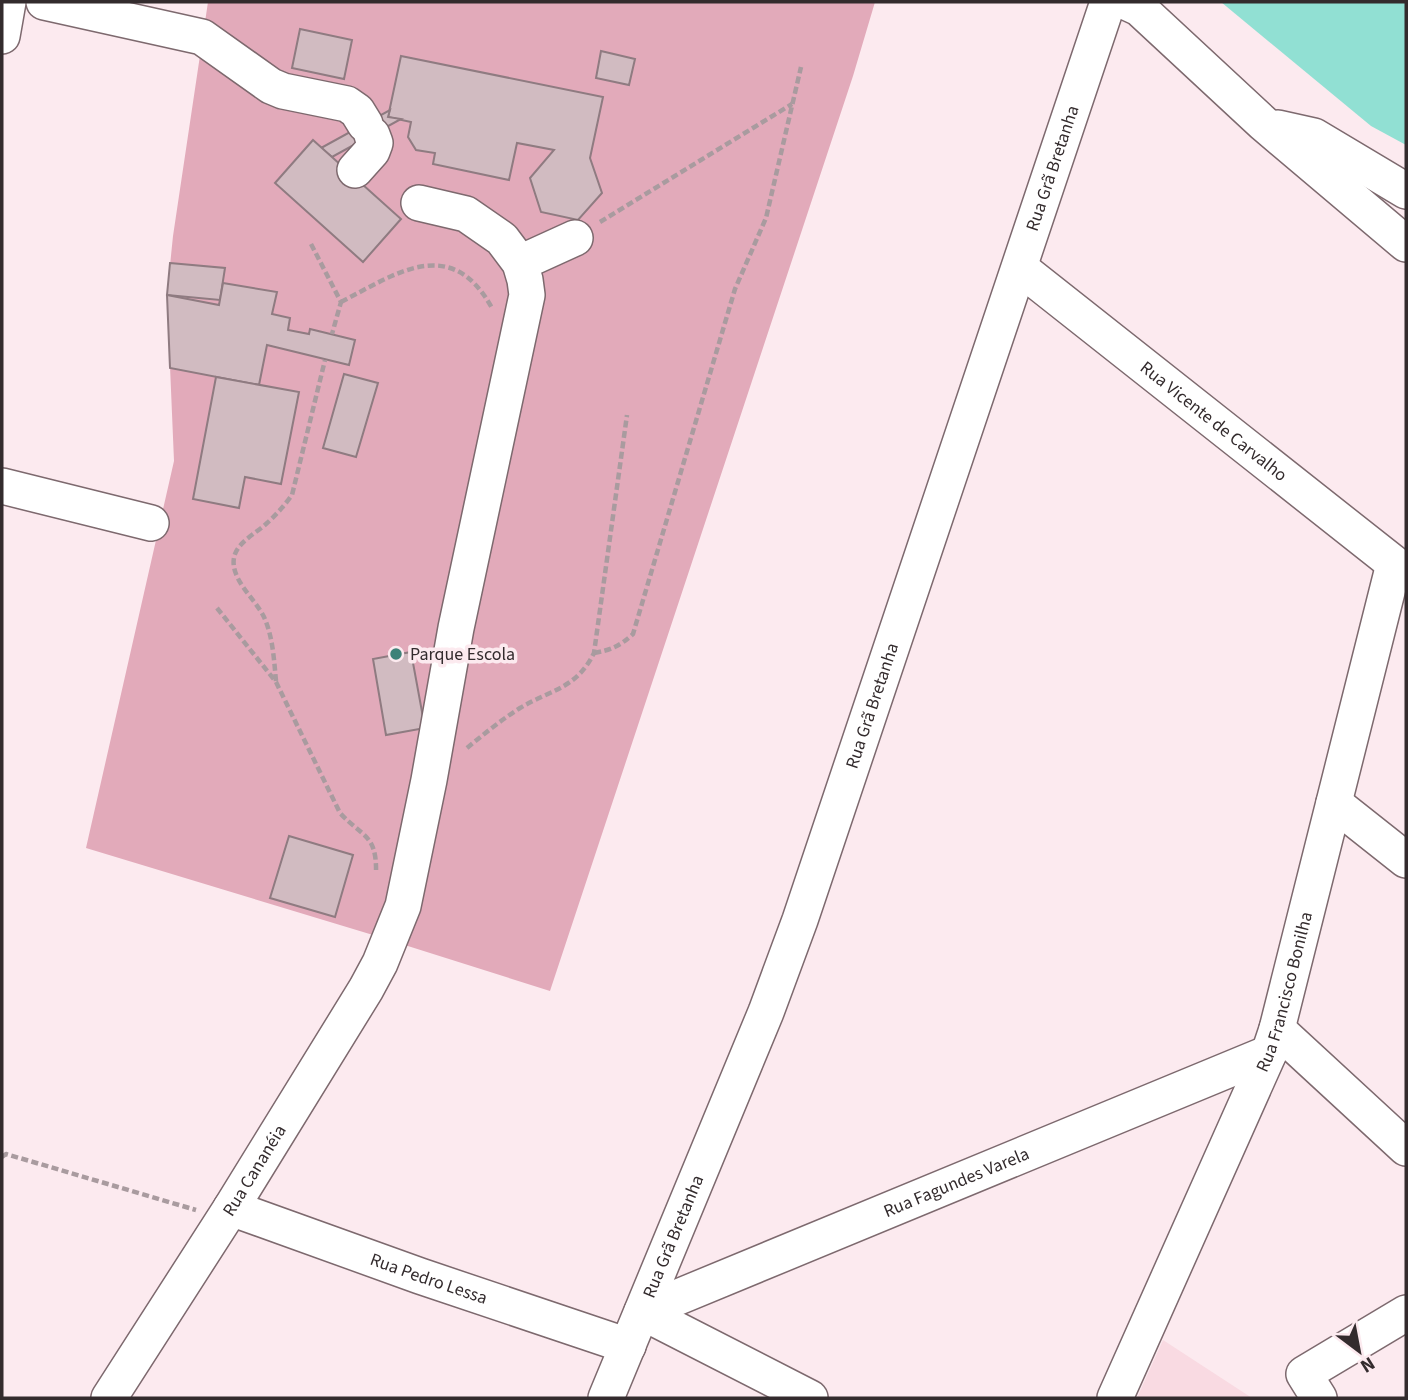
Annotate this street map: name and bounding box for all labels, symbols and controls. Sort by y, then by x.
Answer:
street label: Rua Grã Bretanha [1020,102,1085,234]
street label: Rua Vicente de Carvalho [1135,355,1293,487]
street label: Rua Grã Bretanha [839,639,905,772]
place label: Parque Escola [410,642,515,667]
marker: Parque Escola [388,646,404,662]
street label: Rua Francisco Bonilha [1250,909,1319,1076]
street label: Rua Cananéia [216,1120,292,1221]
street label: Rua Fagundes Varela [880,1141,1033,1223]
street label: Rua Grã Bretanha [636,1171,710,1302]
street label: Rua Pedro Lessa [367,1247,491,1310]
north arrow [1324,1316,1394,1386]
text: N [1355,1349,1380,1379]

